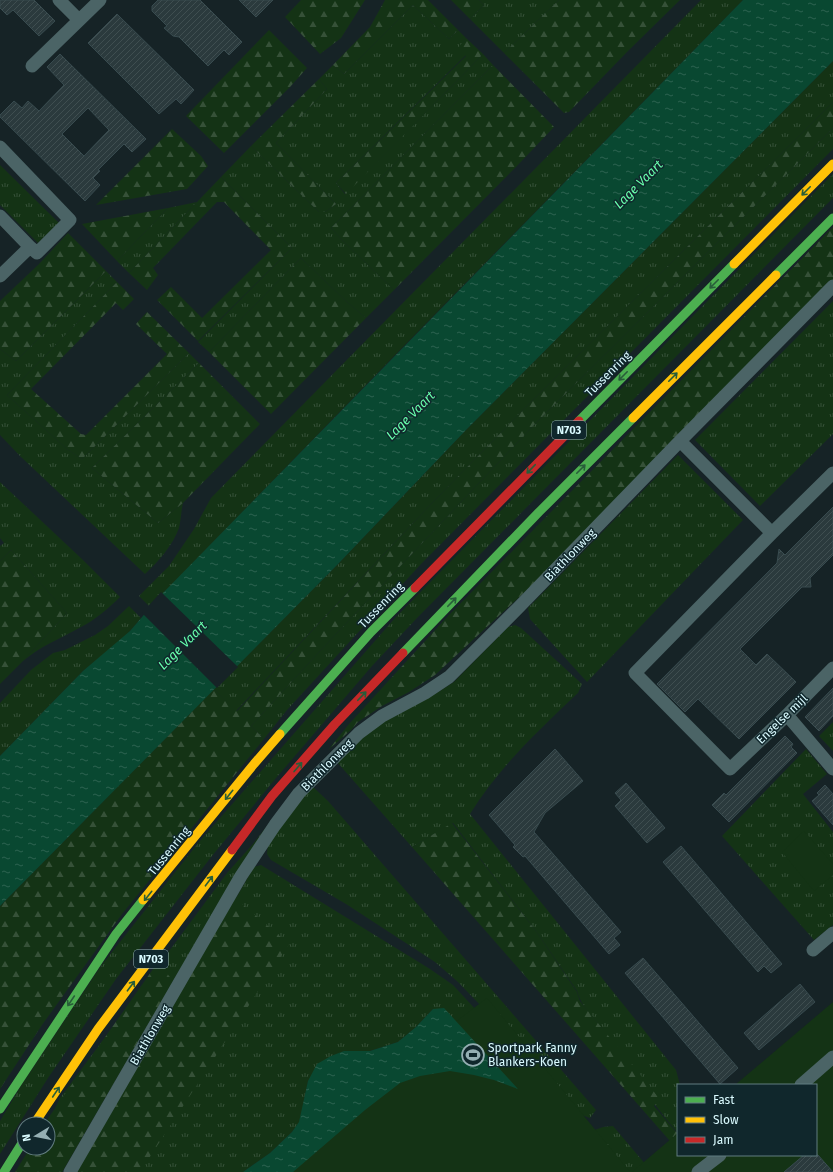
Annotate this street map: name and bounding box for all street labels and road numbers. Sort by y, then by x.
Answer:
street label: Tussenring [582,348,634,400]
road number: N703 [552,421,586,439]
street label: Biathlonweg [542,525,599,584]
street label: Tussenring [356,578,407,631]
street label: Engelse mijl [754,691,811,747]
street label: Biathlonweg [298,736,356,794]
street label: Tussenring [145,823,193,878]
road number: N703 [134,950,168,968]
street label: Biathlonweg [127,1002,173,1068]

